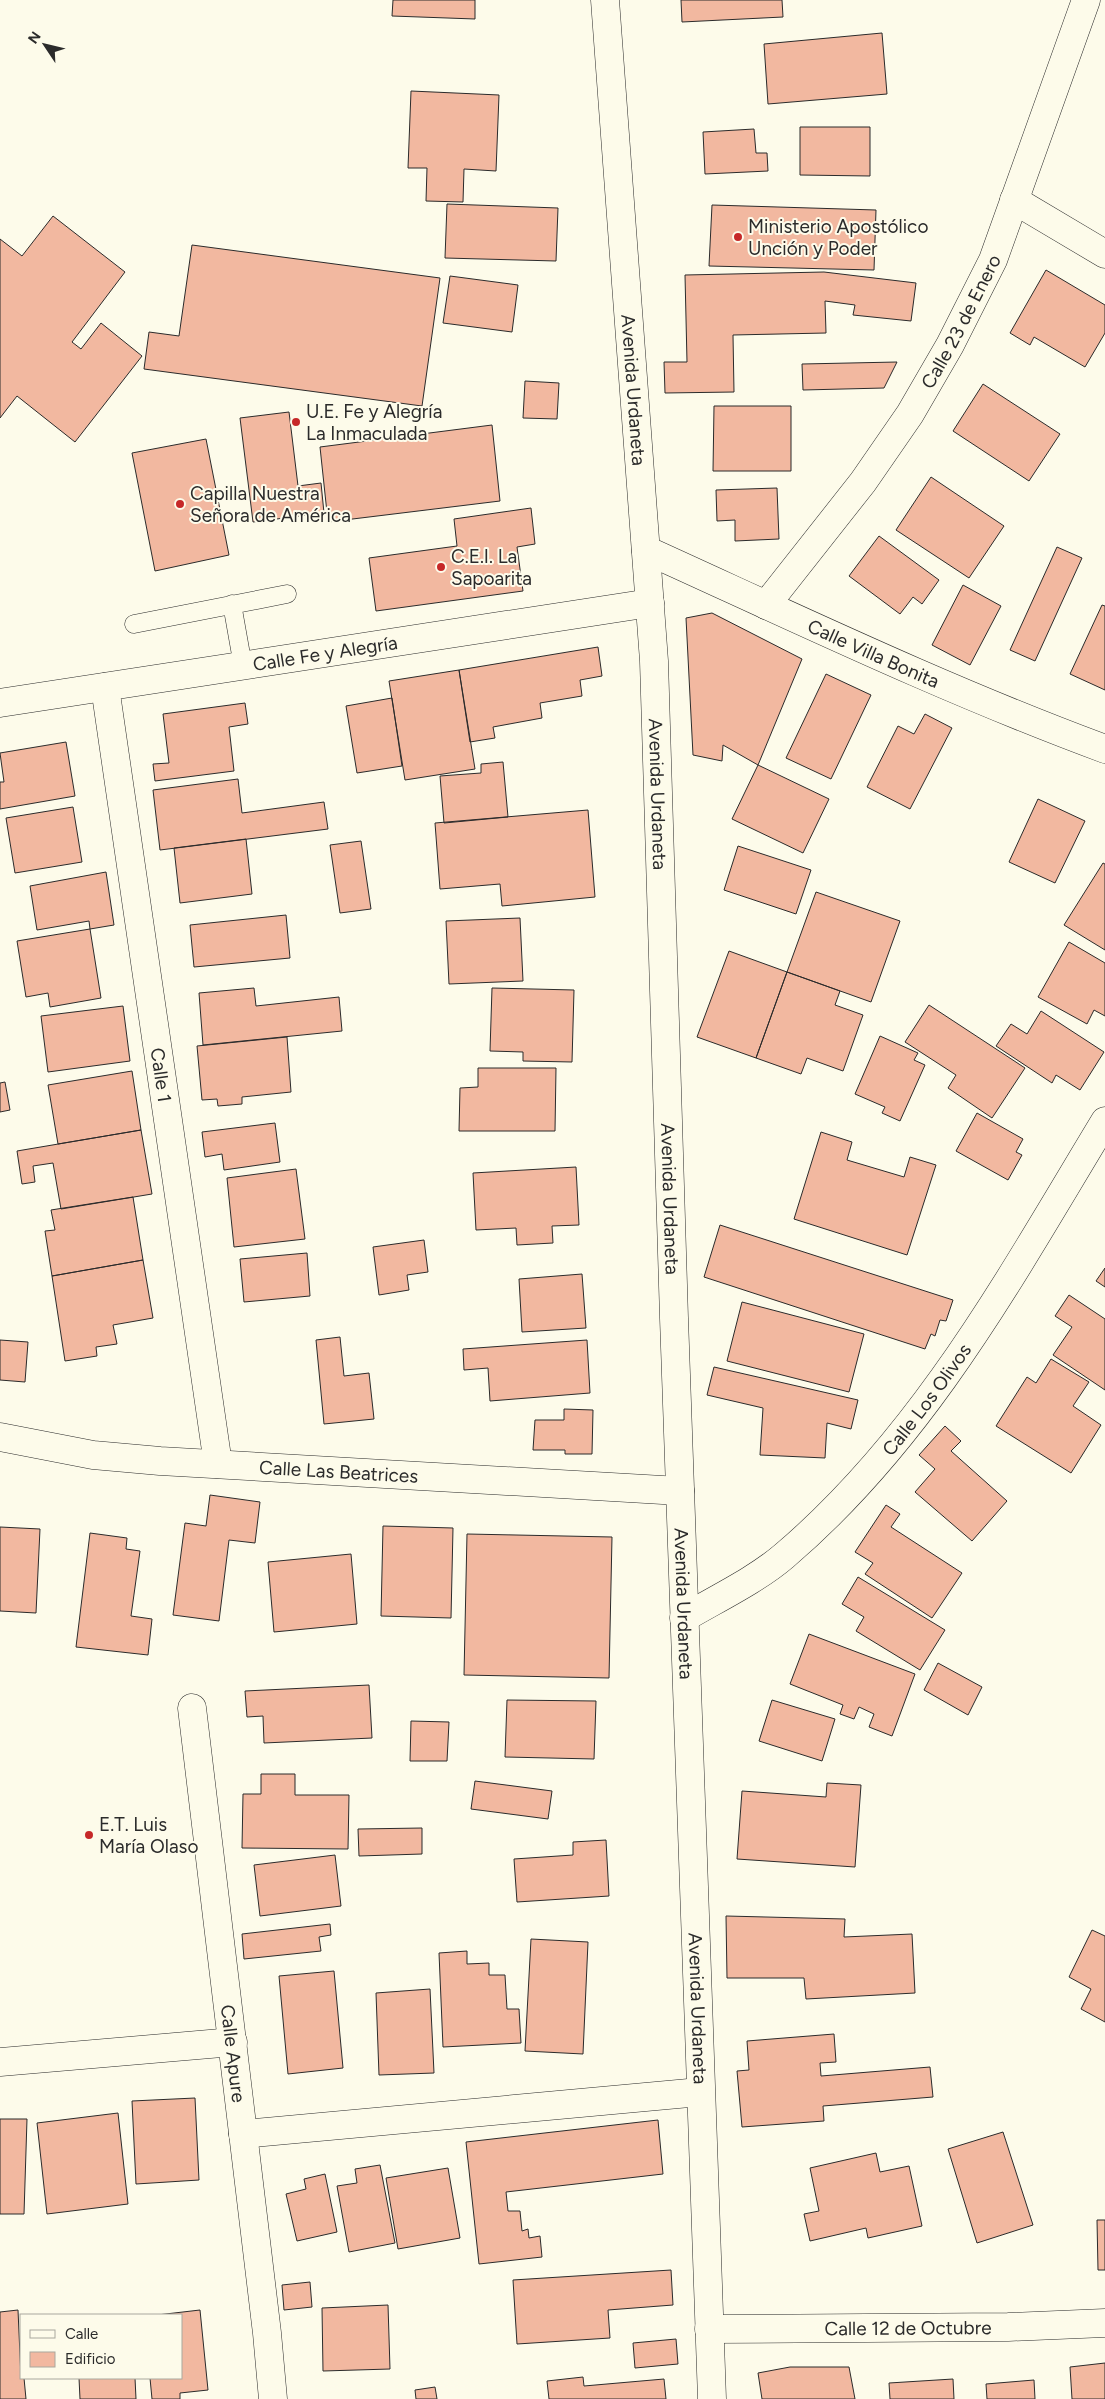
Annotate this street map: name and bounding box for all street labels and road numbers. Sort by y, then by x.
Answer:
street label: Calle 23 de Enero [916,250,1005,393]
street label: Avenida Urdaneta [617,313,651,466]
street label: Calle Villa Bonita [804,614,943,693]
street label: Calle Fe y Alegría [251,631,399,675]
street label: Avenida Urdaneta [644,718,672,870]
street label: Calle 1 [146,1046,177,1104]
street label: Avenida Urdaneta [657,1123,684,1275]
street label: Calle Los Olivos [877,1339,976,1460]
street label: Calle Las Beatrices [259,1455,419,1487]
street label: Avenida Urdaneta [670,1527,698,1680]
street label: Avenida Urdaneta [684,1932,712,2085]
street label: Calle Apure [216,2003,251,2104]
street label: Calle 12 de Octubre [824,2316,992,2340]

